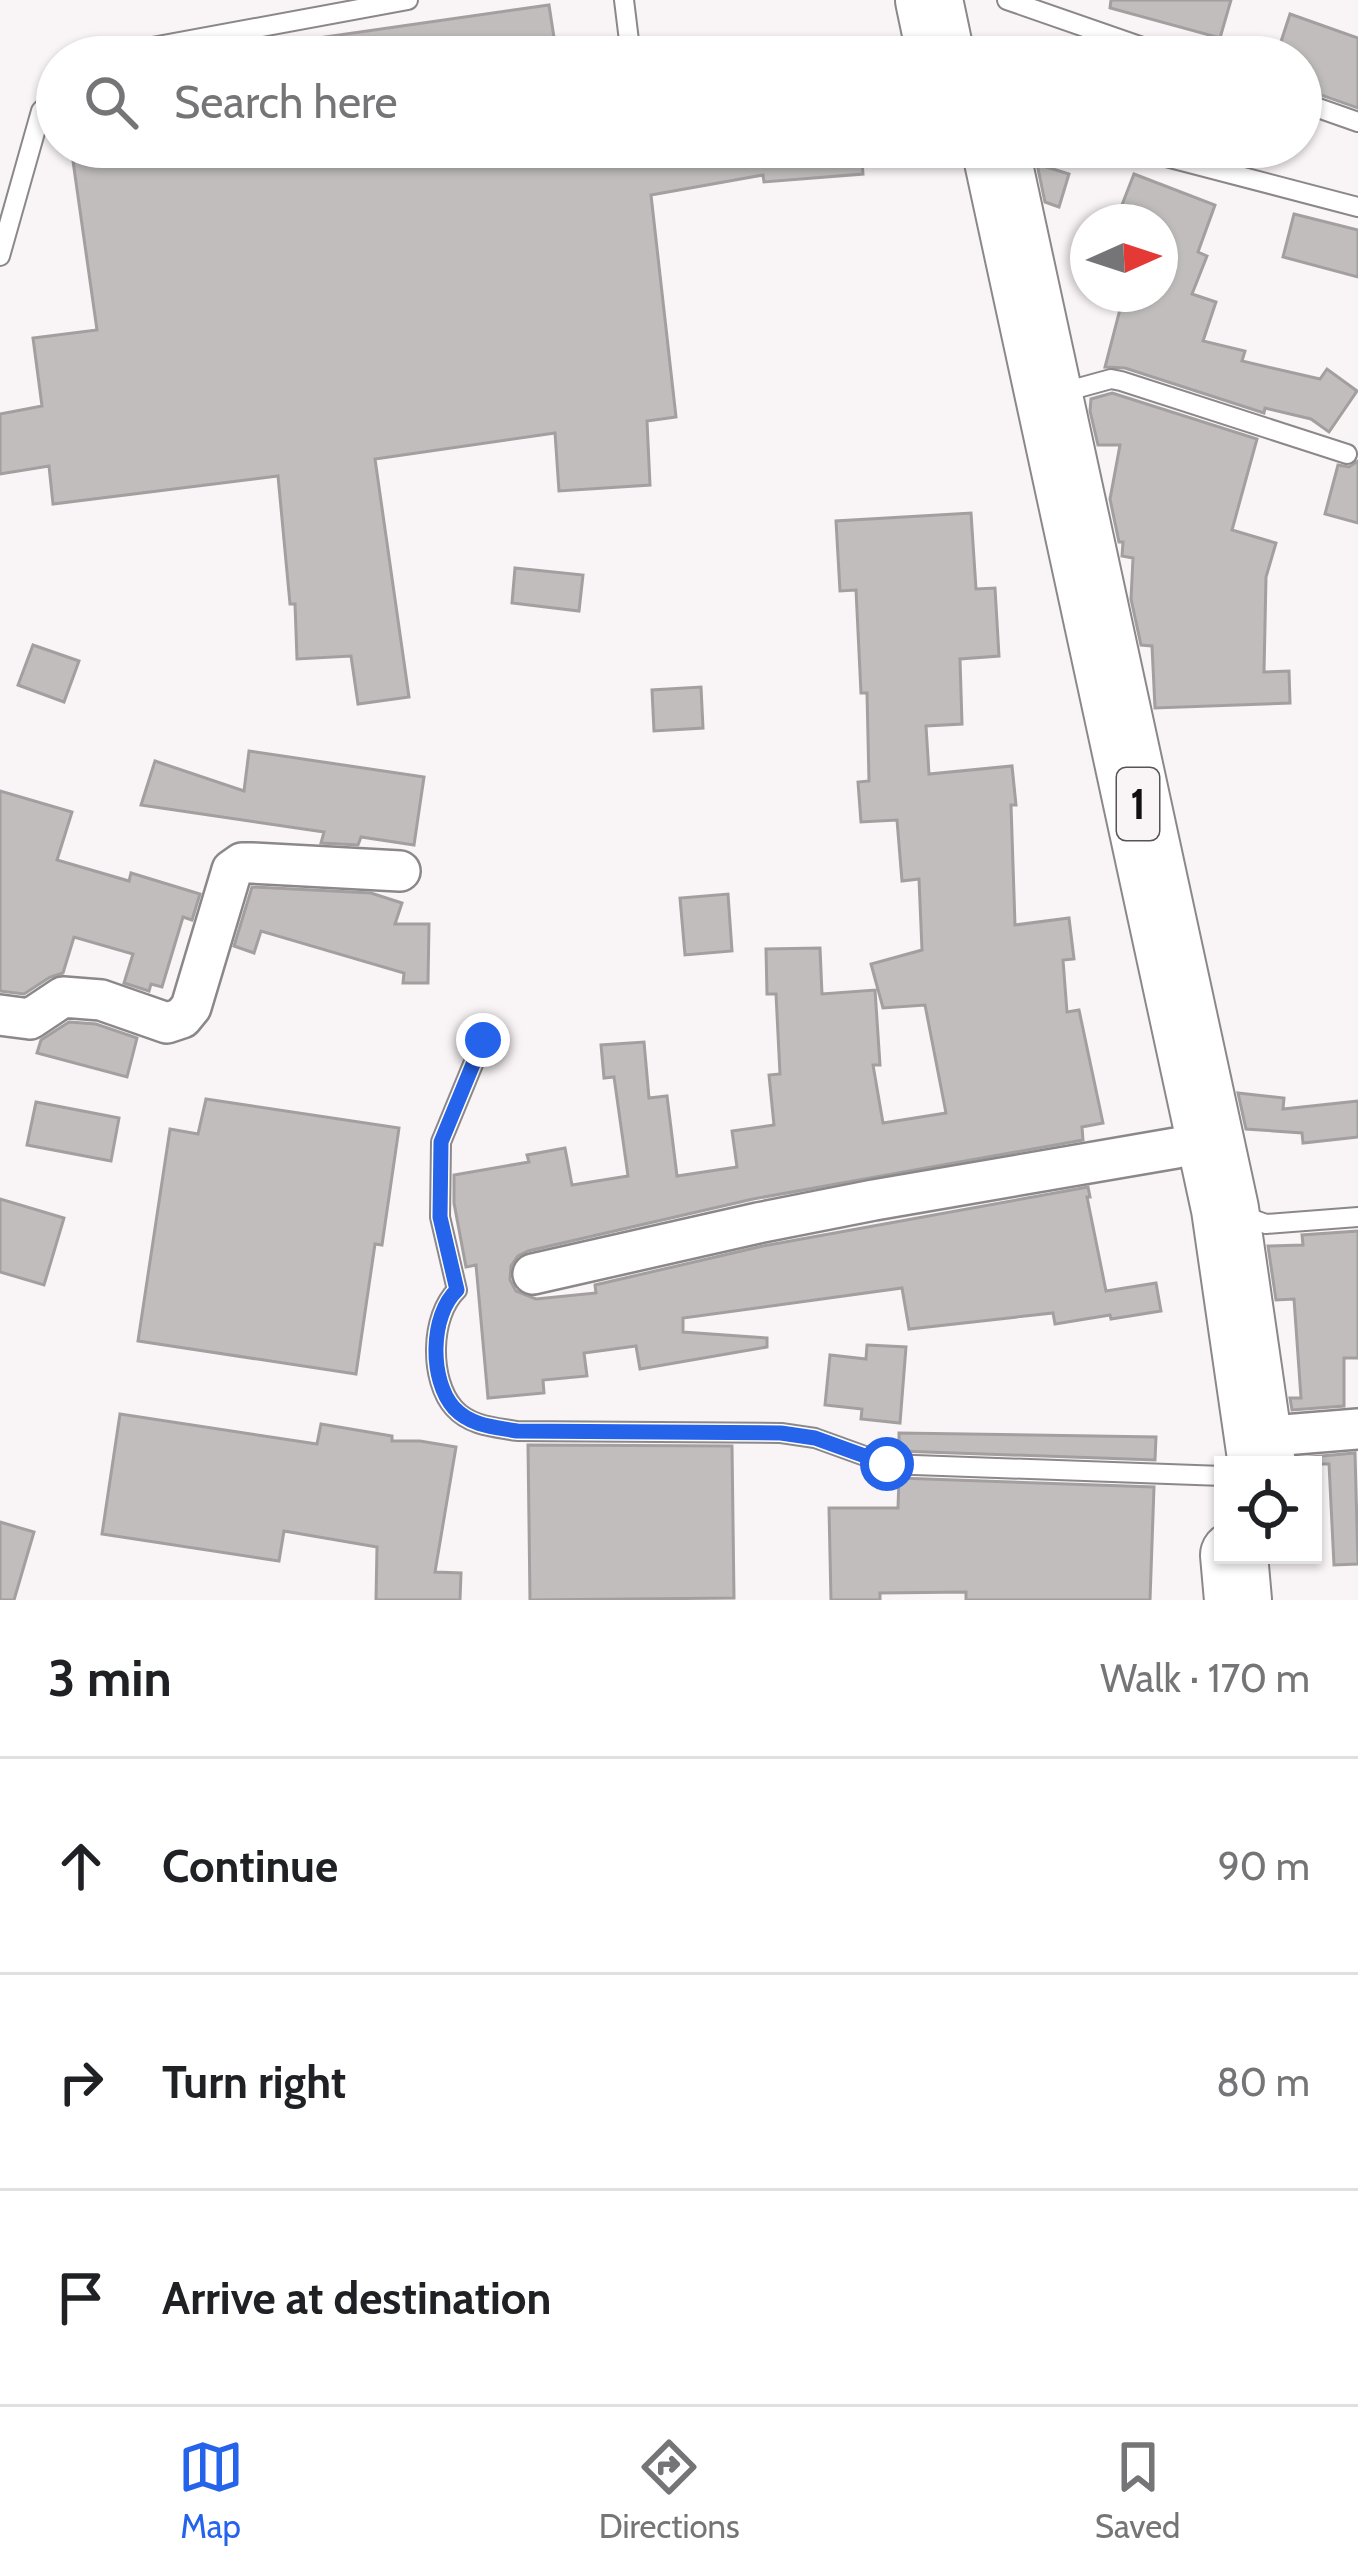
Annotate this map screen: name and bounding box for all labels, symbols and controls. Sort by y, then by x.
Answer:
search box [36,36,1322,168]
icon: search [78,69,144,135]
text: Search here [174,75,398,129]
north arrow [1070,204,1178,312]
road number: 1 [1117,768,1159,840]
route end [456,1013,510,1067]
route start [860,1437,914,1491]
map controls [1214,1456,1322,1564]
button: locate [1214,1456,1322,1564]
text: 3 min [48,1647,172,1709]
text: Walk · 170 m [1100,1654,1310,1702]
icon: ahead [48,1833,114,1899]
text: Continue [162,1839,338,1893]
text: 90 m [1218,1842,1310,1890]
icon: right [48,2049,114,2115]
text: Turn right [162,2055,346,2109]
text: 80 m [1216,2058,1310,2106]
icon: arrive [48,2265,114,2331]
text: Arrive at destination [162,2271,551,2325]
tab: Map [178,2434,244,2546]
tab: Directions [599,2434,740,2546]
tab: Saved [1095,2434,1180,2546]

